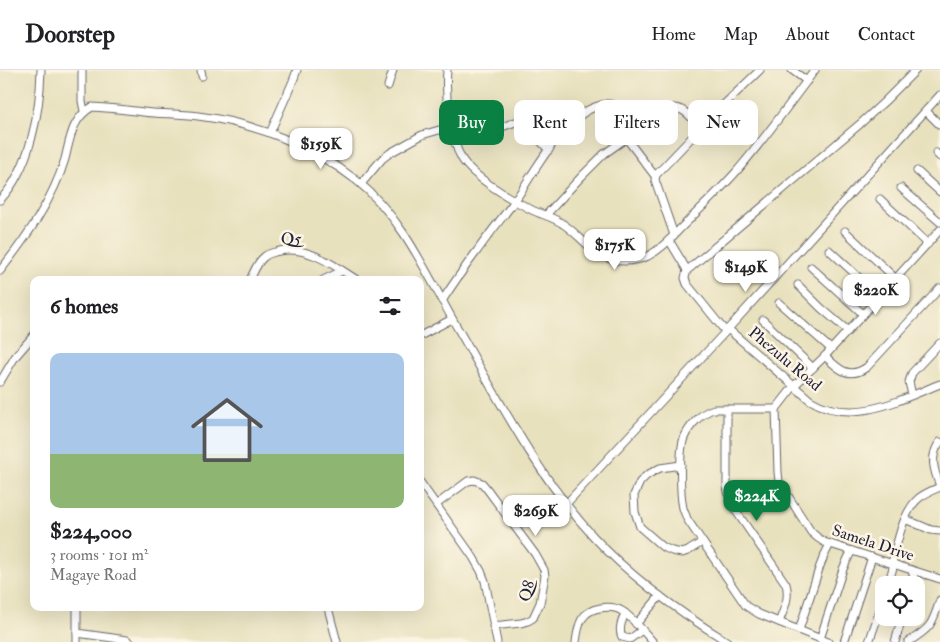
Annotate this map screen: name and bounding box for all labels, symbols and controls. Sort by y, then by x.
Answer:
text: Doorstep [25,19,115,50]
text: Home [651,23,696,46]
text: Map [724,23,758,46]
text: About [786,23,830,46]
text: Contact [858,23,915,46]
chip: Buy [439,100,504,145]
chip: Rent [514,100,585,145]
chip: Filters [595,100,678,145]
chip: New [688,100,758,145]
pin: $159K [286,128,356,170]
text: $159K [300,134,342,154]
pin: $175K [580,228,650,271]
street label: Q5 [281,229,305,249]
text: $175K [595,235,635,255]
pin: $149K [711,250,781,293]
text: $149K [725,257,767,277]
pin: $220K [841,274,911,316]
text: $220K [854,280,898,300]
icon: filters [376,292,404,320]
text: 6 homes [50,293,118,320]
street label: Phezulu Road [744,323,826,396]
icon: home [182,385,272,475]
pin: $224K [722,480,792,522]
text: $224K [734,486,780,506]
pin: $269K [501,494,571,537]
text: $269K [514,501,558,521]
text: $224,000 [50,518,132,545]
street label: Samela Drive [829,520,917,566]
text: 3 rooms · 101 m² [50,545,148,565]
text: Magaye Road [50,565,137,585]
street label: Q8 [515,575,540,604]
map controls [875,576,925,626]
button: locate [875,576,925,626]

